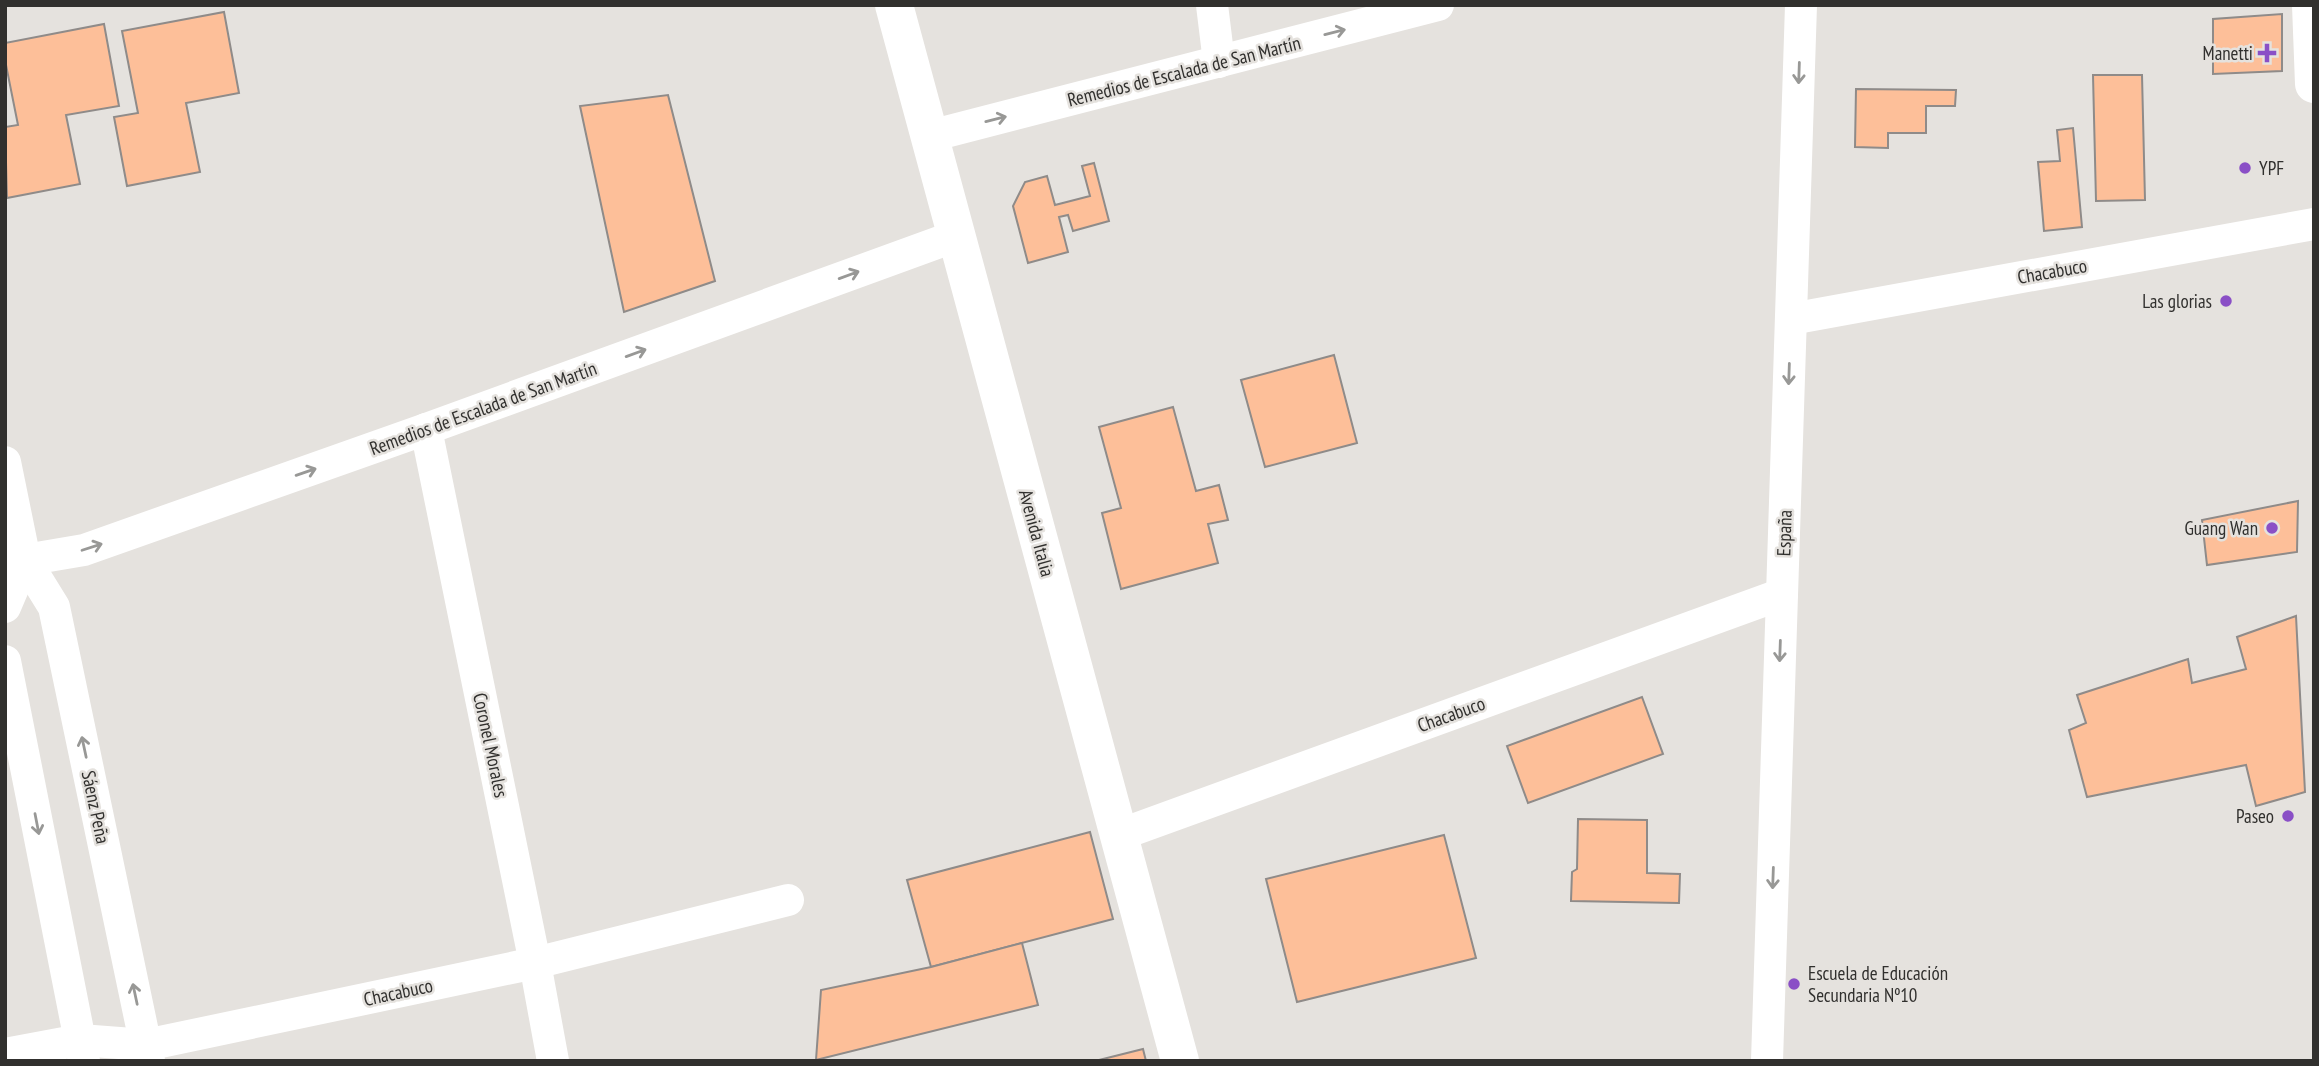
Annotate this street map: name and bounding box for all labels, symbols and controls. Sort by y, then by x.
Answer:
one-way arrow [1323,25,1346,38]
street label: Remedios de Escalada de San Martín [1065,30,1303,112]
place label: Manetti [2203,41,2253,65]
marker: Manetti [2259,45,2275,61]
one-way arrow [1792,62,1805,85]
one-way arrow [984,112,1007,125]
place label: YPF [2259,156,2284,180]
marker: YPF [2237,160,2253,176]
street label: Chacabuco [2015,253,2089,289]
one-way arrow [838,268,860,280]
place label: Las glorias [2142,289,2212,313]
marker: Las glorias [2218,293,2234,309]
one-way arrow [624,346,646,358]
street label: Remedios de Escalada de San Martín [366,356,600,460]
one-way arrow [1783,363,1796,386]
one-way arrow [295,465,317,477]
street label: Avenida Italia [1014,487,1060,579]
street label: España [1771,509,1797,557]
place label: Guang Wan [2184,516,2258,540]
marker: Guang Wan [2264,520,2280,536]
one-way arrow [80,540,102,552]
one-way arrow [1774,639,1787,662]
street label: Coronel Morales [468,691,514,799]
street label: Chacabuco [1414,691,1488,737]
one-way arrow [76,736,90,759]
street label: Sáenz Peña [77,768,115,846]
place label: Paseo [2236,804,2274,828]
marker: Paseo [2280,808,2296,824]
one-way arrow [31,812,45,835]
one-way arrow [1767,866,1780,889]
place label: Escuela de Educación Secundaria Nº10 [1808,961,1948,1007]
street label: Chacabuco [361,973,435,1011]
marker: Escuela de Educación Secundaria Nº10 [1786,976,1802,992]
one-way arrow [128,983,142,1006]

